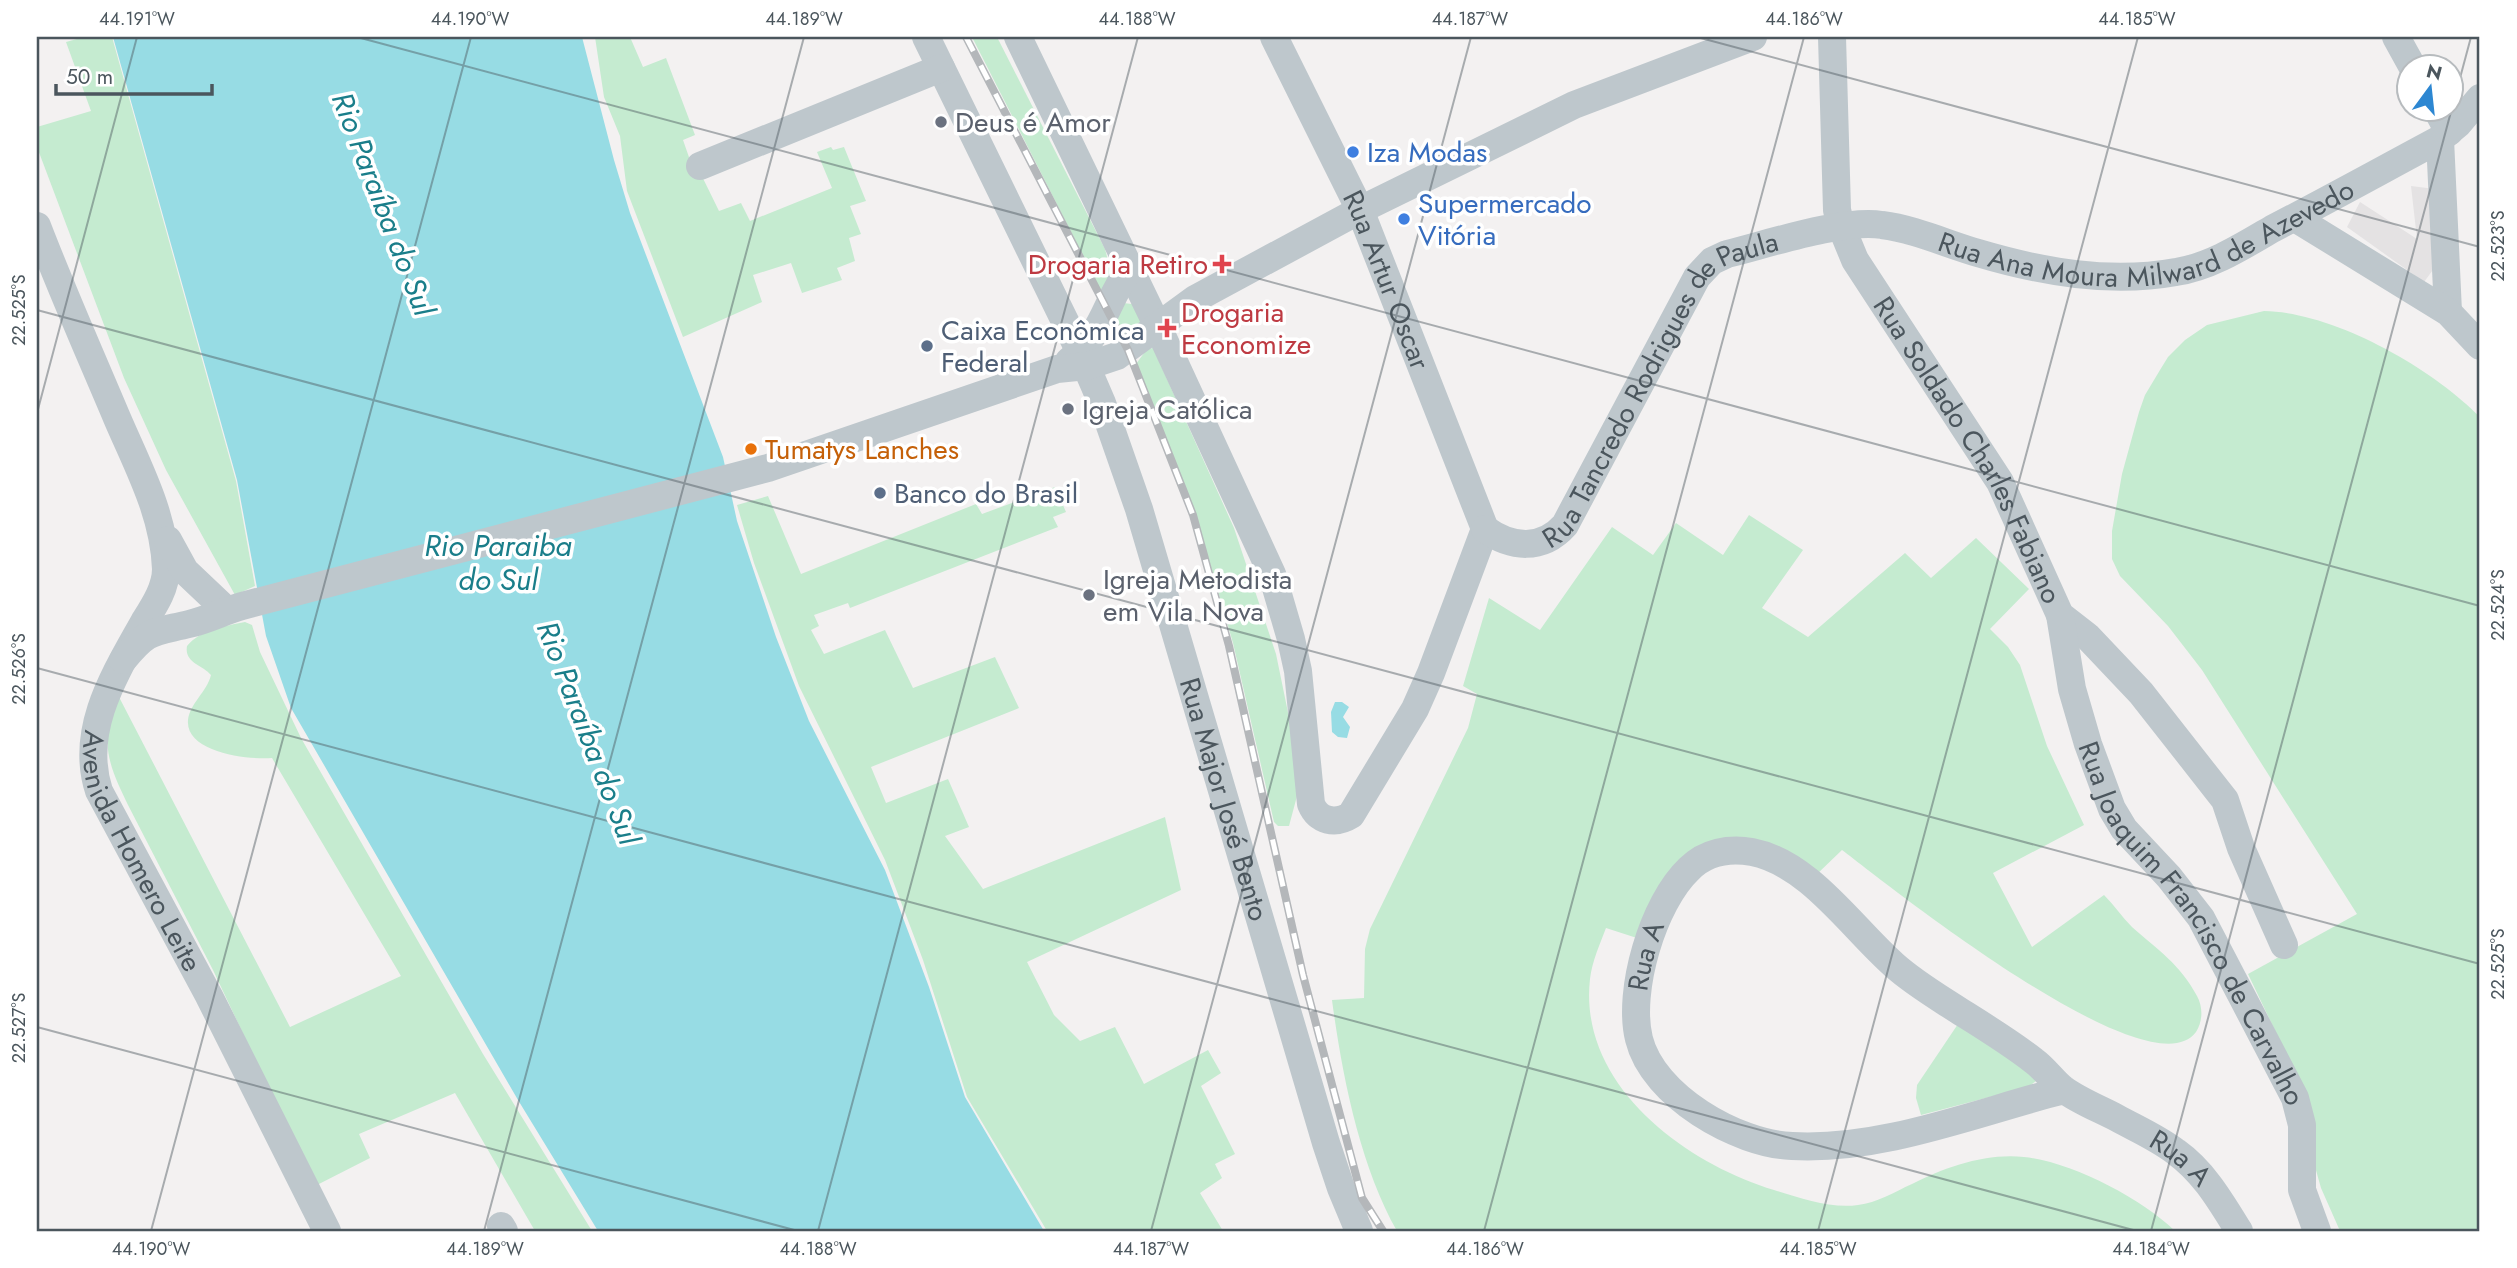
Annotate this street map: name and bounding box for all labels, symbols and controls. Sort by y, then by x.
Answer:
text: 44.191°W [99,6,175,32]
text: 44.190°W [431,6,509,32]
text: 44.189°W [765,6,843,32]
text: 44.188°W [1099,6,1176,32]
text: 44.187°W [1432,6,1508,32]
text: 44.186°W [1765,6,1843,32]
text: 44.185°W [2098,6,2176,32]
scale bar [56,52,212,96]
north arrow [2394,52,2464,122]
text: N [2423,57,2445,87]
text: 50 m [66,62,113,92]
water label: Rio Paraíba do Sul [321,86,446,323]
place label: Deus é Amor [955,102,1111,143]
marker: Deus é Amor [933,114,949,130]
place label: Iza Modas [1367,132,1487,173]
marker: Iza Modas [1345,144,1361,160]
street label: Rua Ana Moura Milward de Azevedo [1933,169,2361,298]
street label: Rua Artur Oscar [1332,183,1441,376]
place label: Supermercado Vitória [1418,183,1592,256]
text: 22.523°S [2485,210,2511,281]
marker: Supermercado Vitória [1396,211,1412,227]
street label: Rua Tancredo Rodrigues de Paula [1534,221,1783,559]
place label: Drogaria Retiro [1028,244,1208,285]
marker: Drogaria Retiro [1214,256,1230,272]
text: 22.525°S [6,274,32,346]
street label: Rua Soldado Charles Fabiano [1863,288,2072,610]
place label: Drogaria Economize [1181,292,1311,365]
place label: Caixa Econômica Federal [941,310,1145,383]
marker: Drogaria Economize [1159,320,1175,336]
marker: Caixa Econômica Federal [919,338,935,354]
place label: Igreja Católica [1082,389,1253,430]
marker: Igreja Católica [1060,401,1076,417]
place label: Tumatys Lanches [765,429,959,470]
marker: Tumatys Lanches [743,441,759,457]
place label: Banco do Brasil [894,473,1078,514]
marker: Banco do Brasil [872,485,888,501]
water label: Rio Paraiba do Sul [424,524,572,601]
place label: Igreja Metodista em Vila Nova [1103,559,1292,632]
text: 22.524°S [2485,569,2511,641]
marker: Igreja Metodista em Vila Nova [1081,587,1097,603]
water label: Rio Paraíba do Sul [526,615,651,852]
text: 22.526°S [6,633,32,705]
street label: Rua Major José Bento [1169,673,1279,926]
street label: Avenida Homero Leite [72,728,212,979]
street label: Rua Joaquim Francisco de Carvalho [2068,736,2315,1113]
street label: Rua A [1617,915,1675,994]
text: 22.525°S [2485,928,2511,1000]
text: 22.527°S [6,993,32,1063]
street label: Rua A [2142,1120,2222,1196]
text: 44.190°W [112,1236,190,1262]
text: 44.189°W [446,1236,524,1262]
text: 44.188°W [780,1236,857,1262]
text: 44.187°W [1113,1236,1189,1262]
text: 44.186°W [1446,1236,1524,1262]
text: 44.185°W [1779,1236,1857,1262]
text: 44.184°W [2112,1236,2190,1262]

